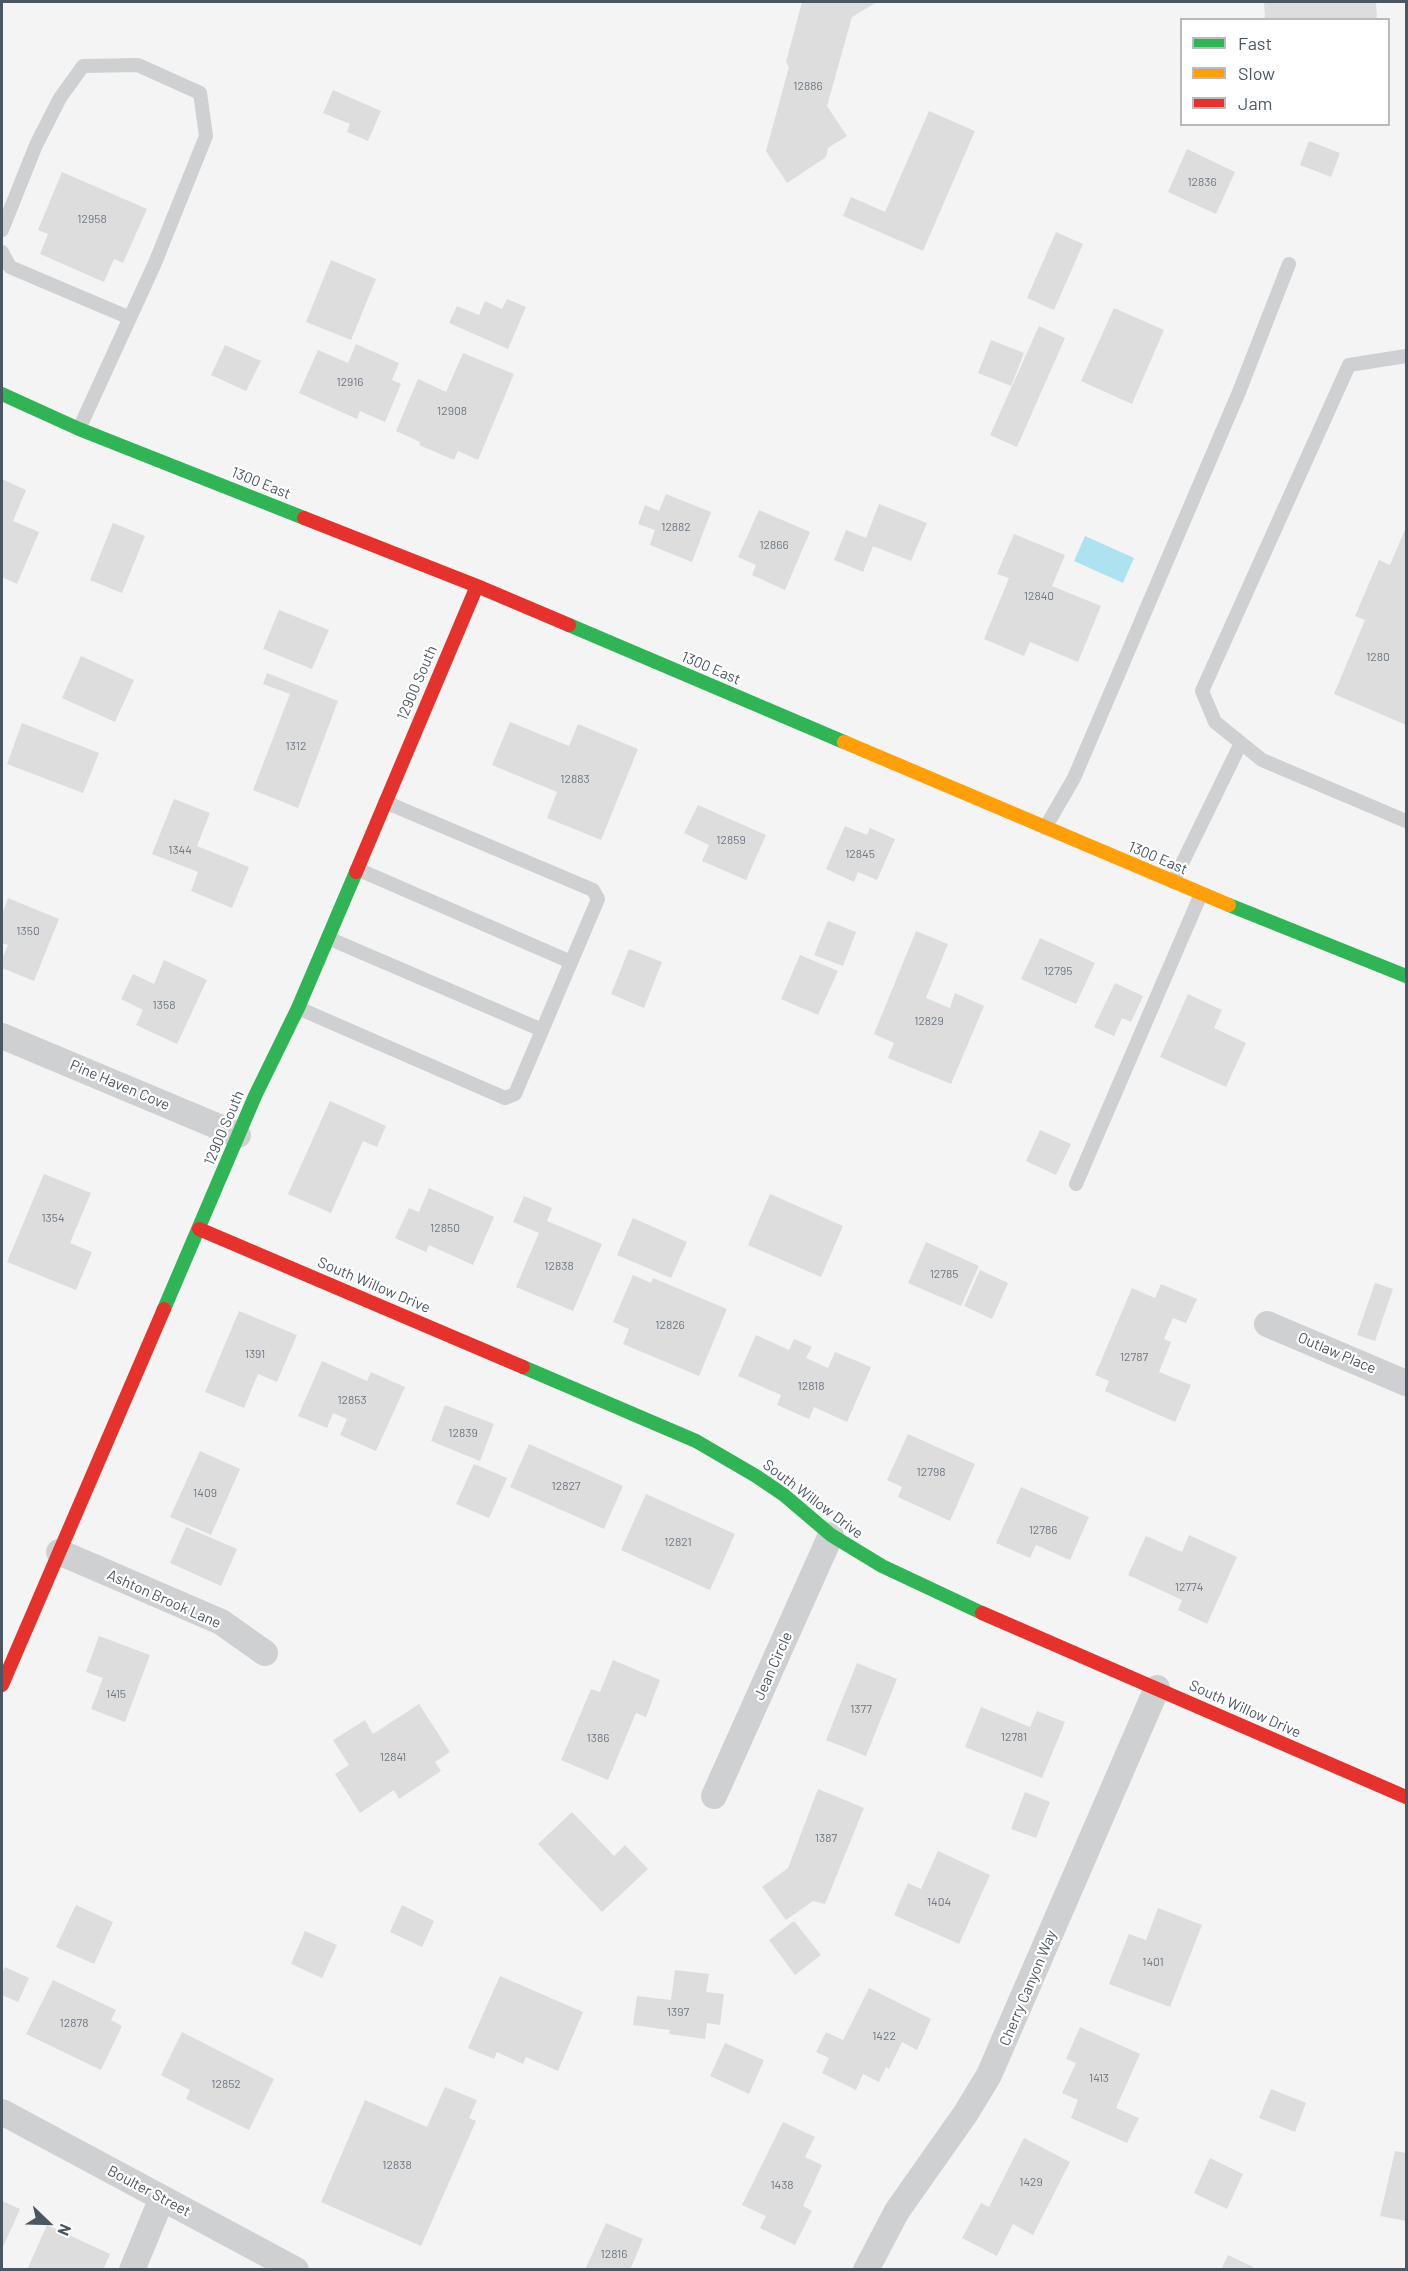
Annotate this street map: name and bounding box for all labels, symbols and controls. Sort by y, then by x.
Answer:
legend [1180,18,1390,126]
text: Fast [1238,32,1272,54]
text: Slow [1238,62,1275,84]
house number: 12886 [793,79,823,93]
text: Jam [1238,92,1272,114]
house number: 12836 [1187,175,1217,189]
house number: 12958 [77,212,107,226]
house number: 12916 [336,375,364,389]
house number: 12908 [437,404,467,418]
street label: 1300 East [229,463,293,503]
house number: 12882 [661,520,691,534]
house number: 12866 [759,538,789,552]
house number: 12840 [1024,589,1054,603]
street label: 12900 South [393,643,441,723]
street label: 1300 East [679,648,743,688]
house number: 1280 [1366,650,1390,664]
house number: 1312 [286,739,306,753]
house number: 12883 [560,772,590,786]
house number: 12859 [716,833,746,847]
street label: 1300 East [1126,838,1190,878]
house number: 1344 [168,843,192,857]
house number: 12845 [845,847,875,861]
house number: 1350 [16,924,40,938]
house number: 12795 [1044,964,1072,978]
house number: 1358 [153,998,175,1012]
house number: 12829 [914,1014,944,1028]
street label: Pine Haven Cove [67,1056,173,1114]
street label: 12900 South [200,1088,248,1168]
house number: 1354 [41,1211,65,1225]
house number: 12850 [430,1221,460,1235]
street label: South Willow Drive [315,1253,433,1317]
house number: 12838 [544,1259,574,1273]
house number: 12785 [930,1267,958,1281]
house number: 12826 [655,1318,685,1332]
street label: Outlaw Place [1295,1328,1379,1378]
house number: 1391 [245,1347,265,1361]
house number: 12787 [1120,1350,1148,1364]
house number: 12818 [798,1379,824,1393]
house number: 12853 [337,1393,367,1407]
house number: 12839 [448,1426,478,1440]
street label: South Willow Drive [759,1456,867,1542]
house number: 12798 [917,1465,945,1479]
house number: 12827 [552,1479,580,1493]
house number: 1409 [193,1486,217,1500]
house number: 12786 [1029,1523,1057,1537]
house number: 12821 [664,1535,692,1549]
street label: Ashton Brook Lane [104,1566,224,1632]
house number: 12774 [1175,1580,1203,1594]
street label: Jean Circle [750,1629,796,1703]
street label: South Willow Drive [1186,1676,1304,1742]
house number: 1415 [106,1687,126,1701]
house number: 1377 [850,1702,872,1716]
house number: 12781 [1001,1730,1027,1744]
house number: 1386 [587,1731,609,1745]
house number: 12841 [380,1750,406,1764]
house number: 1387 [815,1831,837,1845]
house number: 1404 [927,1895,951,1909]
street label: Cherry Canyon Way [996,1927,1060,2049]
house number: 1401 [1142,1955,1164,1969]
house number: 1397 [667,2005,689,2019]
house number: 12878 [60,2016,88,2030]
house number: 1422 [872,2029,896,2043]
house number: 1413 [1089,2071,1109,2085]
house number: 12852 [211,2077,241,2091]
house number: 12838 [382,2158,412,2172]
street label: Boulter Street [104,2162,194,2220]
house number: 1429 [1019,2175,1043,2189]
house number: 1438 [770,2178,794,2192]
north arrow [18,2193,78,2253]
text: N [54,2222,76,2239]
house number: 12816 [601,2247,627,2261]

